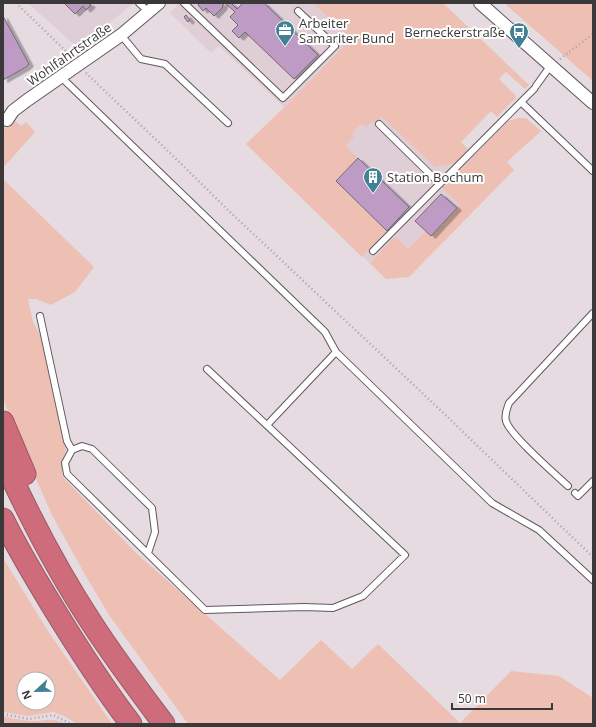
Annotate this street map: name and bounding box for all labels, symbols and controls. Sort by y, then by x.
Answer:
place label: Arbeiter Samariter Bund [299,14,394,47]
street label: Wohlfahrtstraße [23,18,115,90]
office icon: Arbeiter Samariter Bund [274,19,296,47]
bus stop icon: Berneckerstraße [508,21,530,49]
place label: Berneckerstraße [404,23,505,41]
building icon: Station Bochum [362,166,384,194]
place label: Station Bochum [387,168,484,186]
north arrow [16,671,56,711]
scale bar [452,685,552,711]
text: N [18,688,35,702]
text: 50 m [458,690,486,707]

